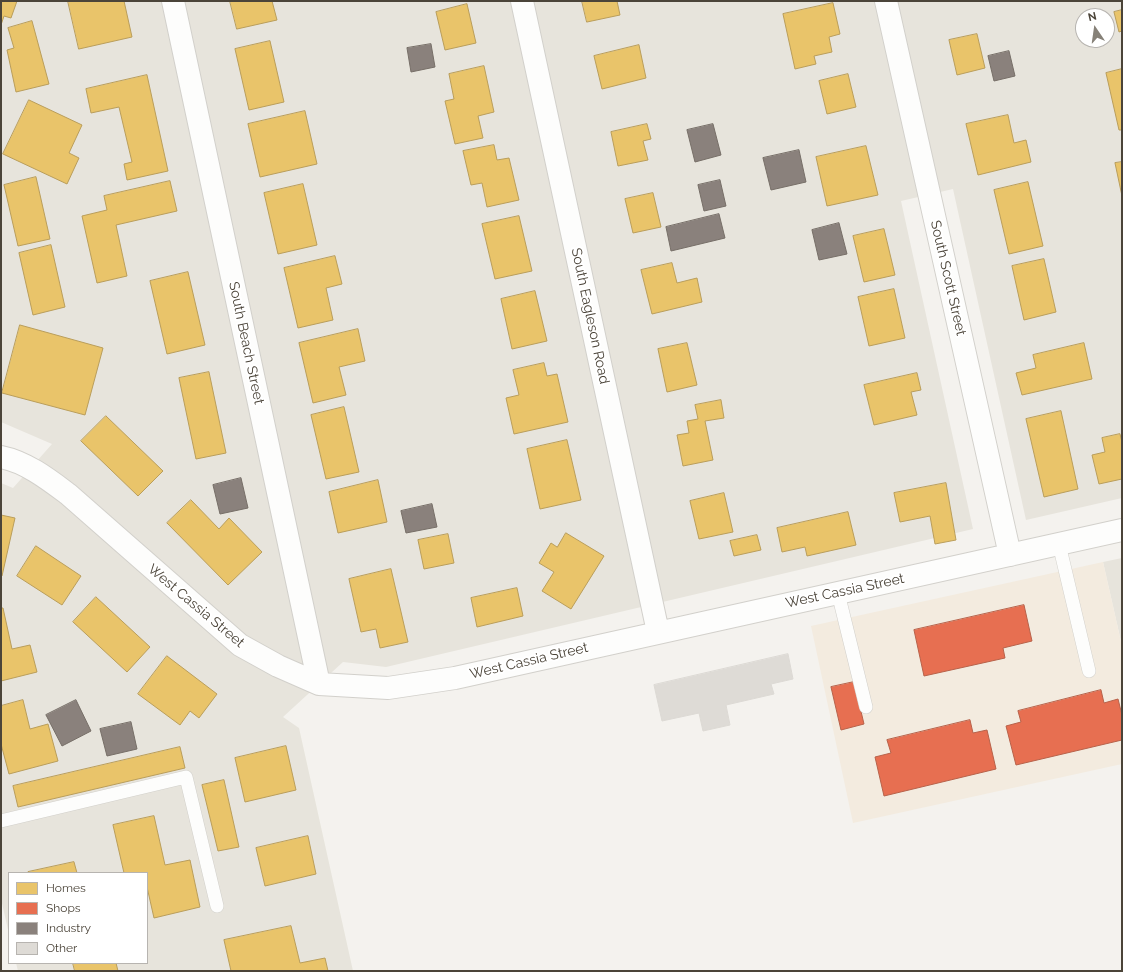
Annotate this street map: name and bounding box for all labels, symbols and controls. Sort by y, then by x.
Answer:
north arrow [1075,8,1115,48]
text: N [1087,10,1098,24]
street label: South Scott Street [927,219,969,337]
street label: South Eagleson Road [567,246,613,386]
street label: South Beach Street [225,280,267,406]
street label: West Cassia Street [144,561,248,651]
street label: West Cassia Street [784,570,906,612]
street label: West Cassia Street [468,639,590,683]
legend [8,872,148,964]
text: Homes [46,881,86,895]
text: Shops [46,901,81,915]
text: Industry [46,921,91,935]
text: Other [46,941,77,955]

